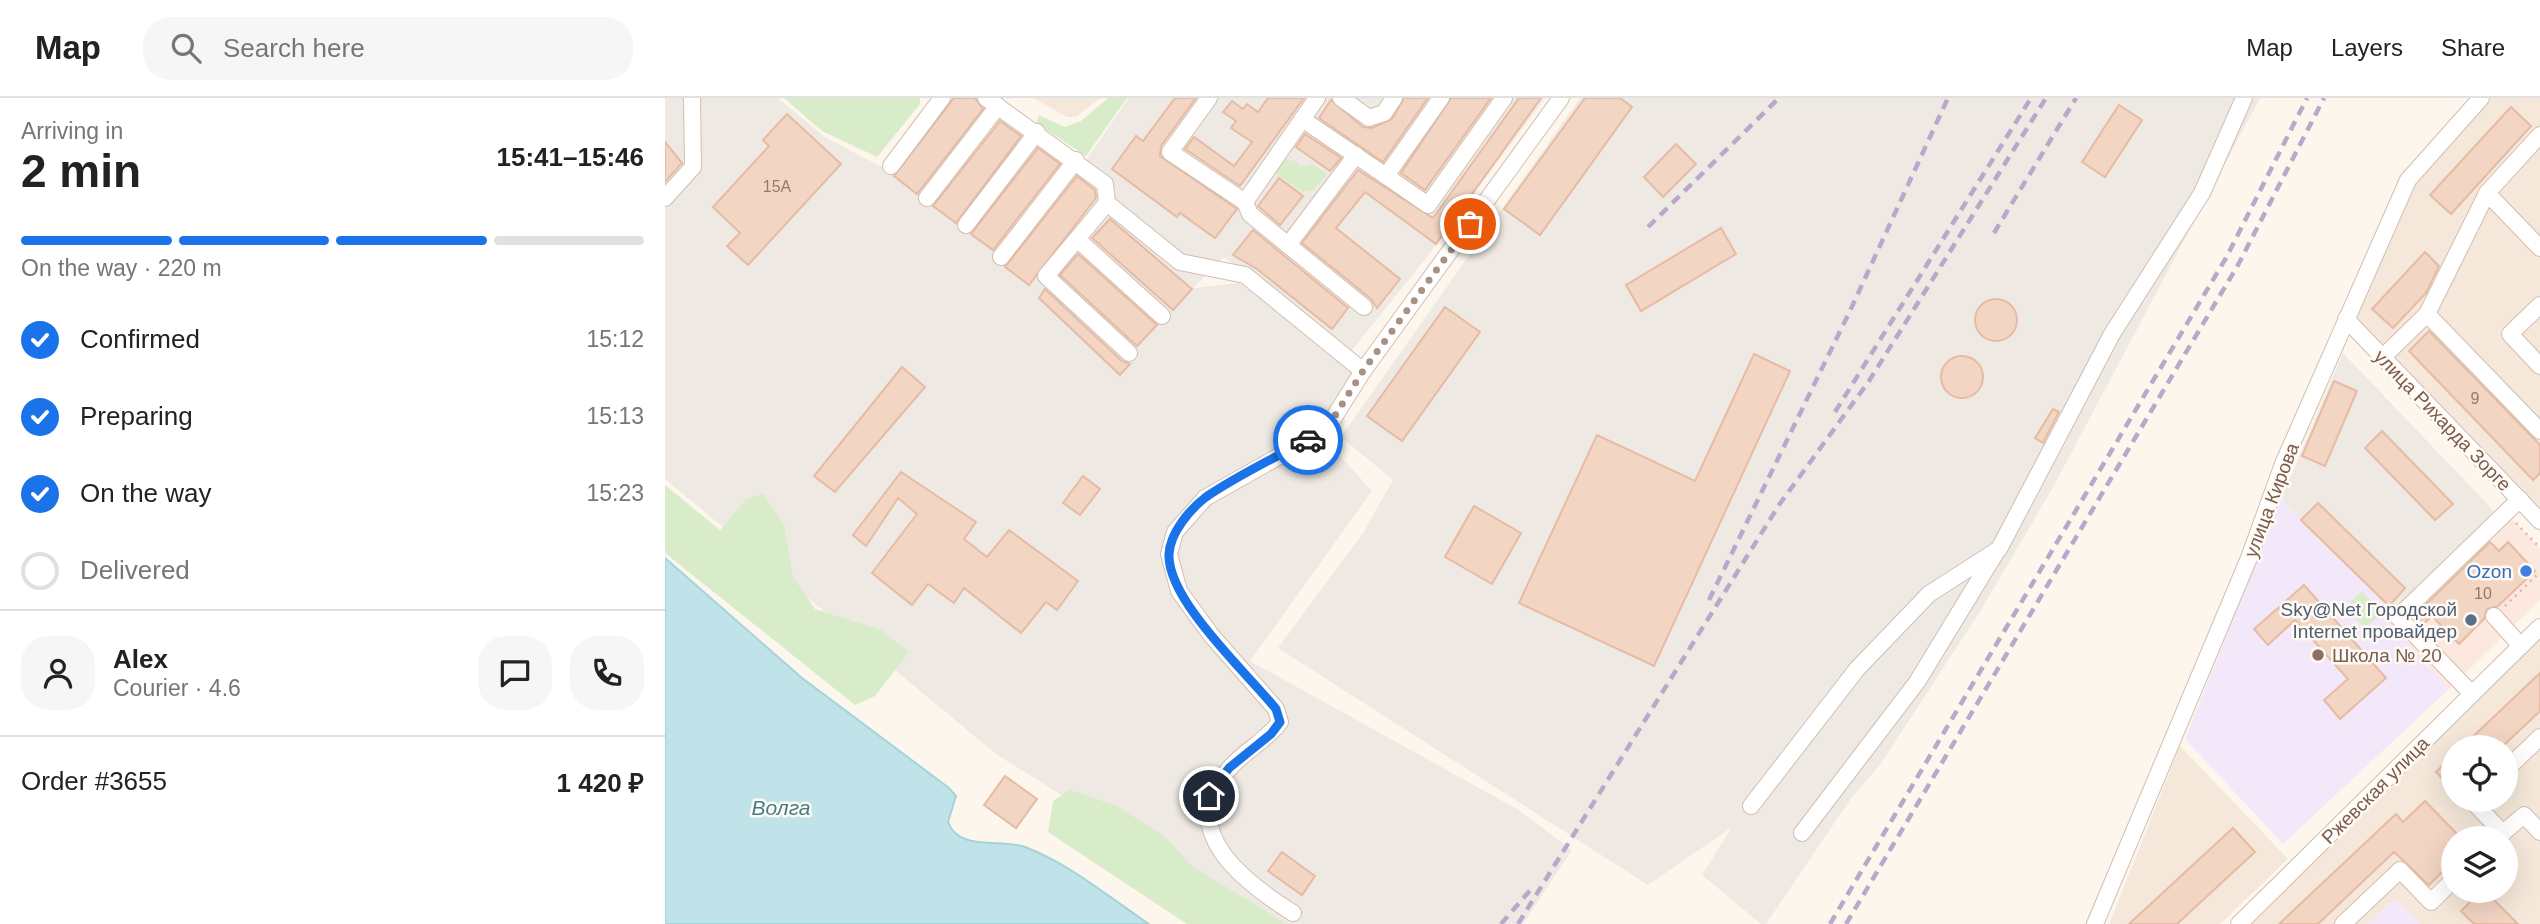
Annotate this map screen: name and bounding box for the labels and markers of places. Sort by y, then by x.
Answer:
pin [1440,194,1500,254]
place label: Ozon [2467,561,2512,582]
marker: Ozon [2518,563,2534,579]
place label: Sky@Net Городской Internet провайдер [2281,599,2457,642]
marker: Sky@Net Городской Internet провайдер [2463,612,2479,628]
place label: Школа № 20 [2332,645,2442,666]
marker: Школа № 20 [2310,647,2326,663]
pin [1179,766,1239,826]

